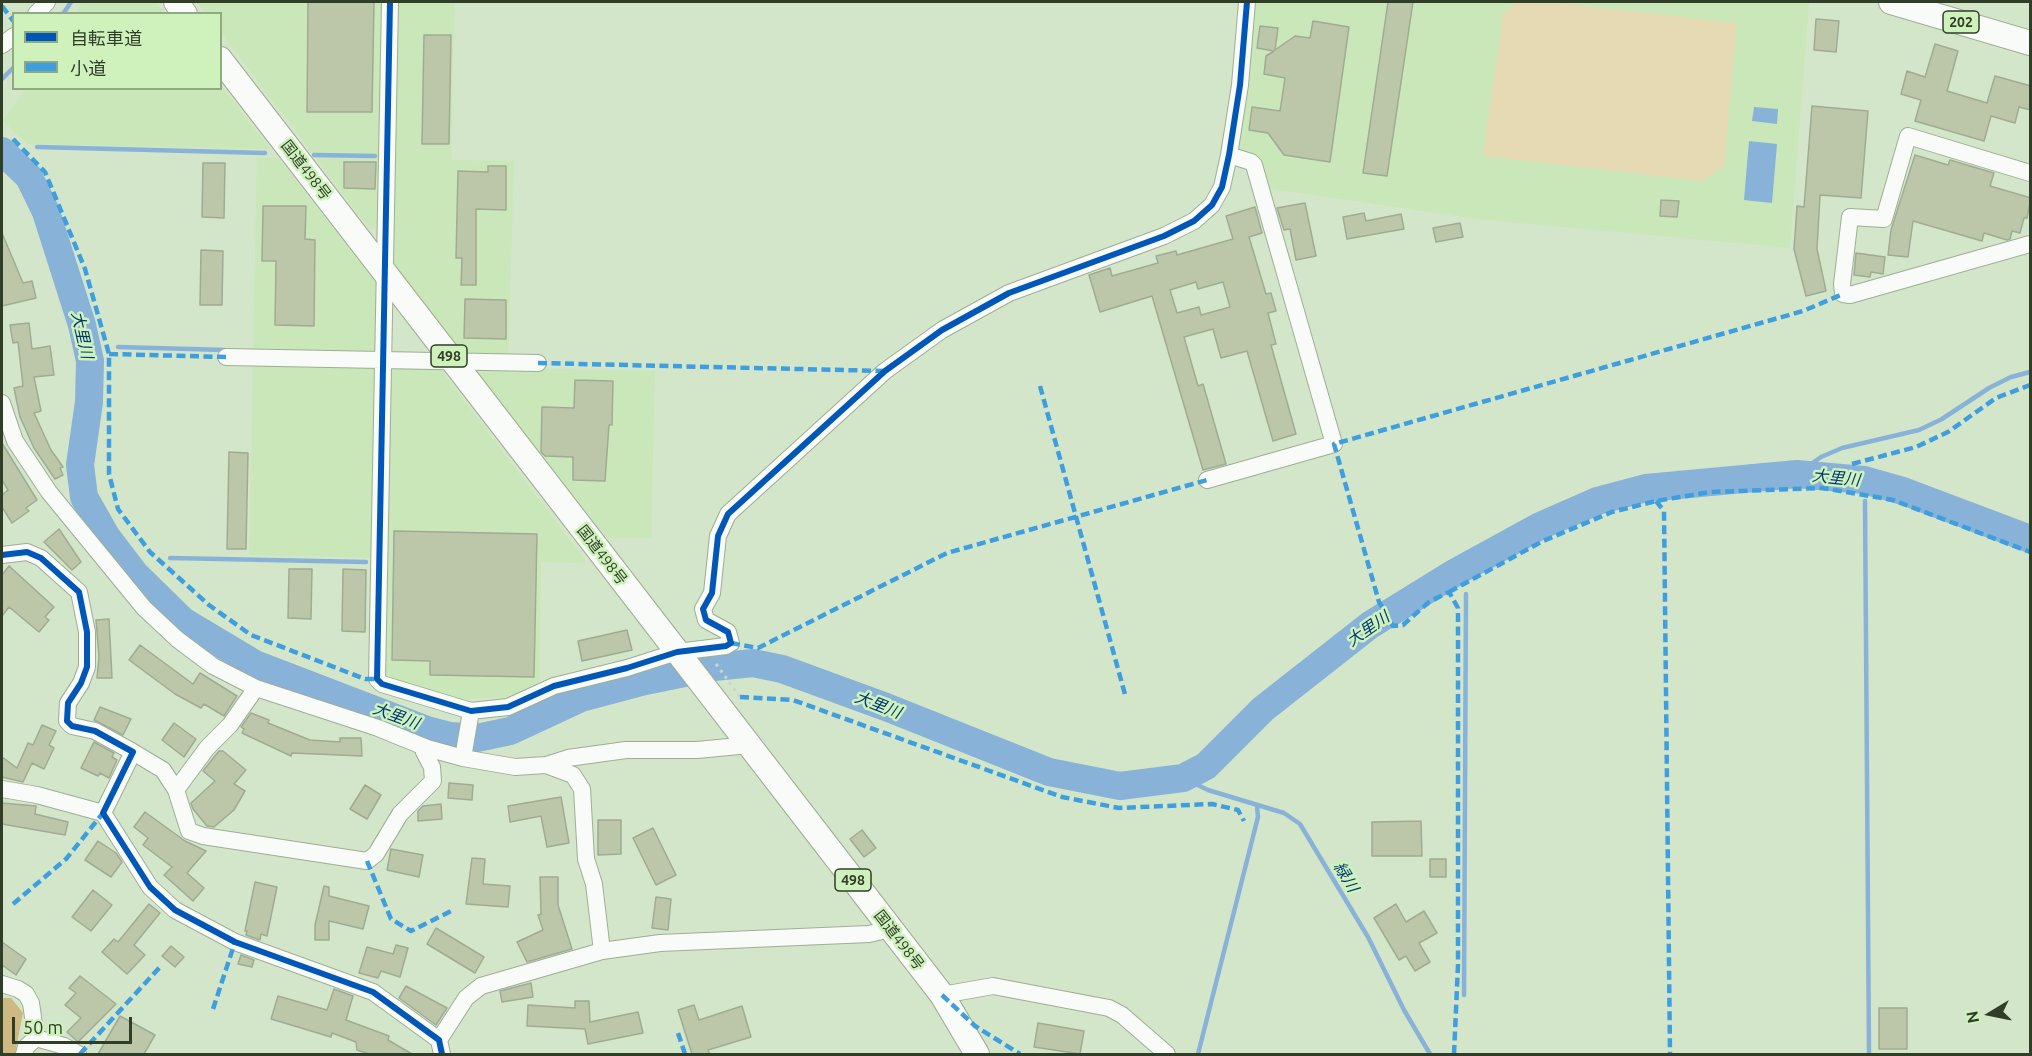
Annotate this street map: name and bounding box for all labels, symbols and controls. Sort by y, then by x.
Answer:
road number: 202 [1943,11,1979,33]
legend [12,12,222,90]
text: 自転車道 [70,28,142,48]
text: 小道 [70,58,106,78]
street label: 国道498号 [277,137,335,203]
water label: 大里川 [67,309,97,361]
road number: 498 [431,345,467,367]
water label: 大里川 [1811,466,1861,490]
street label: 国道498号 [573,522,631,588]
water label: 大里川 [1343,607,1393,651]
water label: 大里川 [852,687,904,723]
water label: 大里川 [370,699,422,733]
water label: 緑川 [1330,858,1362,896]
road number: 498 [835,869,871,891]
street label: 国道498号 [870,907,928,973]
north arrow [1960,984,2020,1044]
scale bar [15,1005,135,1043]
text: N [1962,1010,1982,1025]
text: 50 m [23,1017,63,1037]

